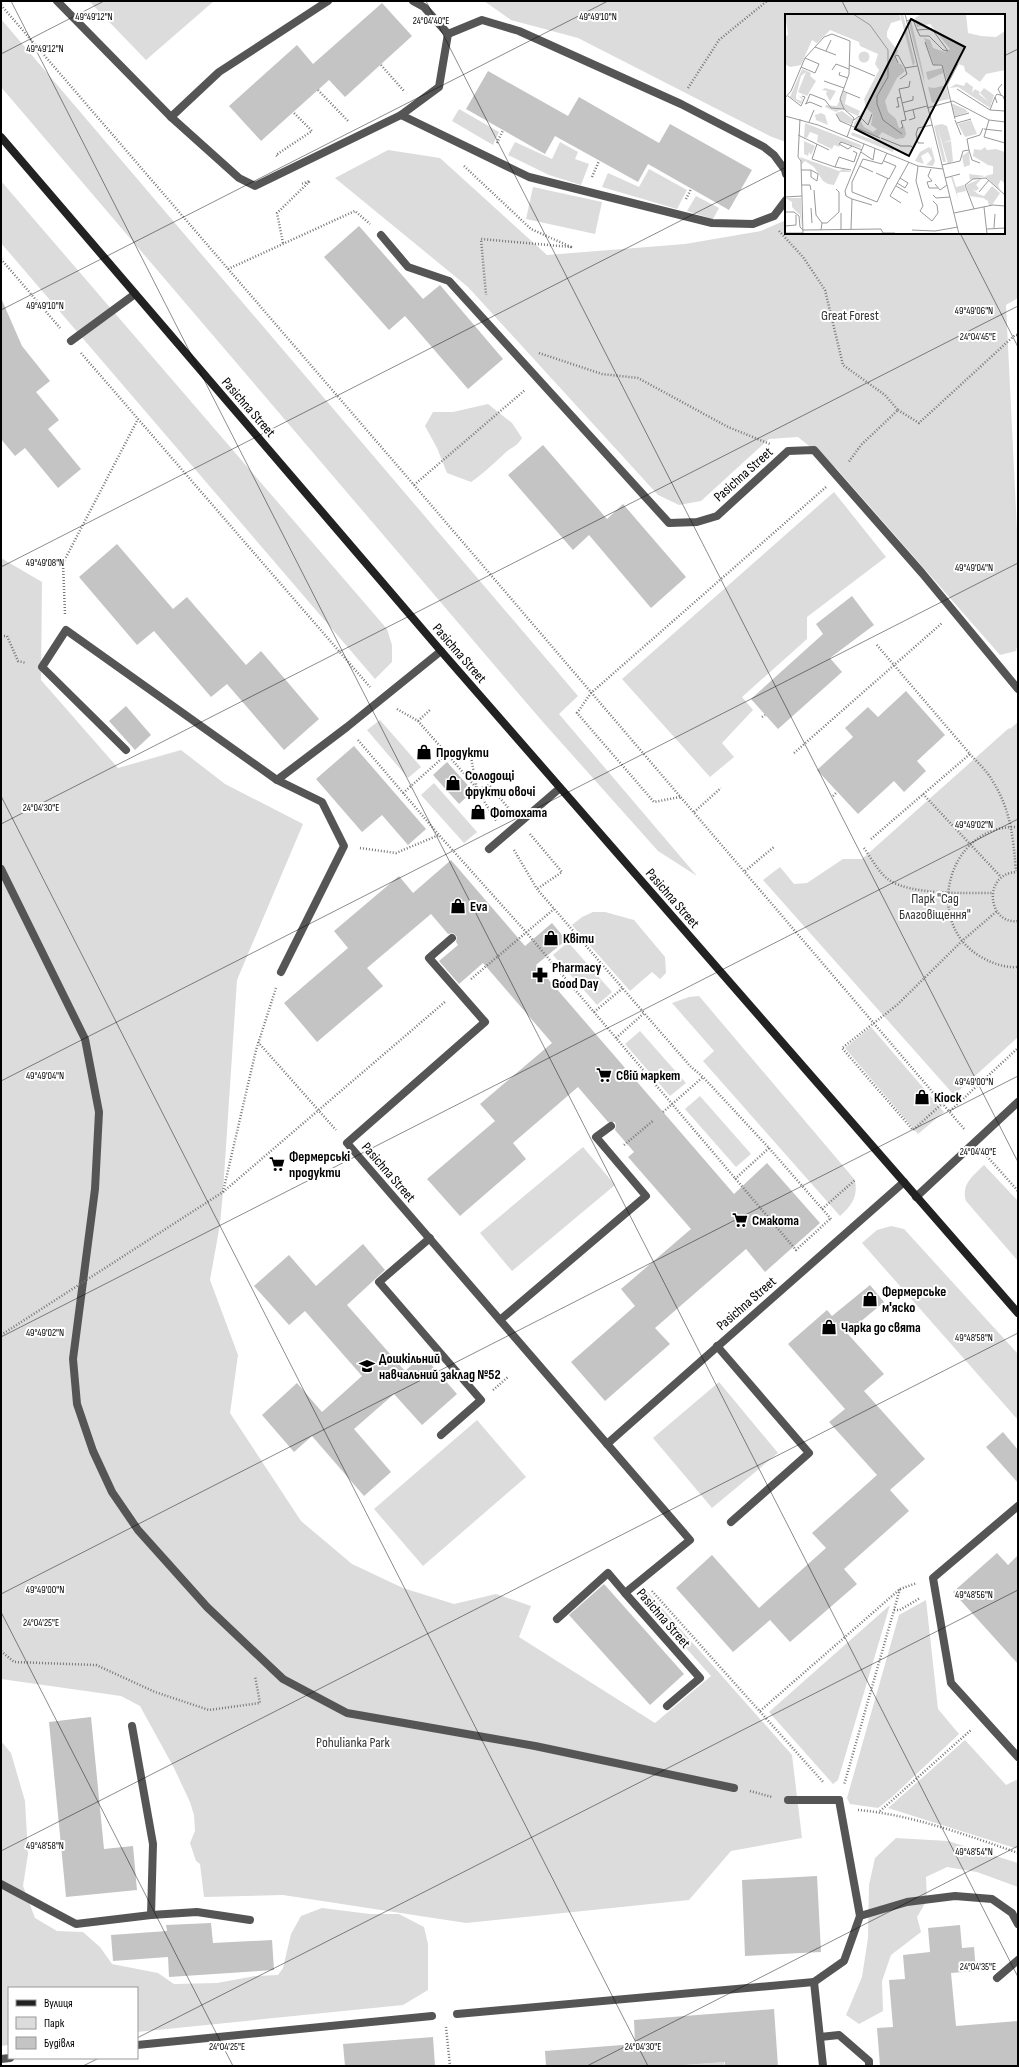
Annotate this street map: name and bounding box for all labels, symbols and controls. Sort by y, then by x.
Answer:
text: 49°49'12"N [75,11,113,23]
text: 49°49'10"N [579,11,617,23]
inset map [785,14,1005,234]
text: 24°04'40"E [413,15,449,27]
text: 49°49'12"N [26,43,64,55]
text: 49°49'10"N [26,300,64,312]
text: 49°49'06"N [955,305,993,317]
park label: Great Forest [821,307,879,324]
text: 24°04'45"E [960,331,996,343]
street label: Pasichna Street [218,374,279,441]
street label: Pasichna Street [710,443,776,505]
text: 49°49'08"N [26,557,64,569]
text: 49°49'04"N [955,562,993,574]
street label: Pasichna Street [429,620,490,687]
shop icon: Продукти [415,743,433,761]
place label: Продукти [436,744,489,761]
place label: Солодощі фрукти овочі [465,767,536,800]
shop icon: Солодощі фрукти овочі [444,774,462,792]
text: 24°04'30"E [23,802,59,814]
shop icon: Фотохата [469,803,487,821]
place label: Фотохата [490,804,547,821]
text: 49°49'02"N [955,819,993,831]
street label: Pasichna Street [642,865,703,932]
park label: Парк "Сад Благовіщення" [899,890,971,923]
shop icon: Eva [449,897,467,915]
place label: Eva [470,898,488,915]
shop icon: Квіти [542,929,560,947]
place label: Квіти [563,930,594,947]
place label: Pharmacy Good Day [552,959,601,992]
pharmacy icon: Pharmacy Good Day [531,966,549,984]
supermarket icon: Свій маркет [595,1066,613,1084]
place label: Свій маркет [616,1067,680,1084]
text: 49°49'04"N [26,1070,64,1082]
text: 49°49'00"N [955,1076,993,1088]
shop icon: Кіоск [913,1088,931,1106]
place label: Кіоск [934,1089,962,1106]
street label: Pasichna Street [358,1139,419,1206]
text: 24°04'40"E [960,1146,996,1158]
place label: Фермерські продукти [289,1148,350,1181]
supermarket icon: Фермерські продукти [268,1155,286,1173]
supermarket icon: Смакота [731,1211,749,1229]
place label: Смакота [752,1212,799,1229]
street label: Pasichna Street [713,1273,780,1334]
place label: Фермерське м'яско [882,1283,946,1316]
shop icon: Фермерське м'яско [861,1290,879,1308]
shop icon: Чарка до свята [820,1318,838,1336]
place label: Чарка до свята [841,1319,921,1336]
text: 49°49'02"N [26,1327,64,1339]
text: 49°48'58"N [955,1332,993,1344]
place label: Дошкільний навчальний заклад №52 [379,1350,501,1383]
school or university icon: Дошкільний навчальний заклад №52 [358,1357,376,1375]
text: 49°49'00"N [26,1584,64,1596]
street label: Pasichna Street [633,1585,694,1652]
text: 49°48'56"N [955,1589,993,1601]
text: 24°04'25"E [23,1617,59,1629]
park label: Pohulianka Park [316,1734,391,1751]
text: 49°48'58"N [26,1840,64,1852]
text: 49°48'54"N [955,1846,993,1858]
text: 24°04'35"E [960,1961,996,1973]
legend [8,1987,138,2059]
text: Вулиця [44,1996,73,2011]
text: Парк [44,2016,65,2031]
text: Будівля [44,2036,75,2051]
text: 24°04'25"E [209,2041,245,2053]
text: 24°04'30"E [625,2041,661,2053]

